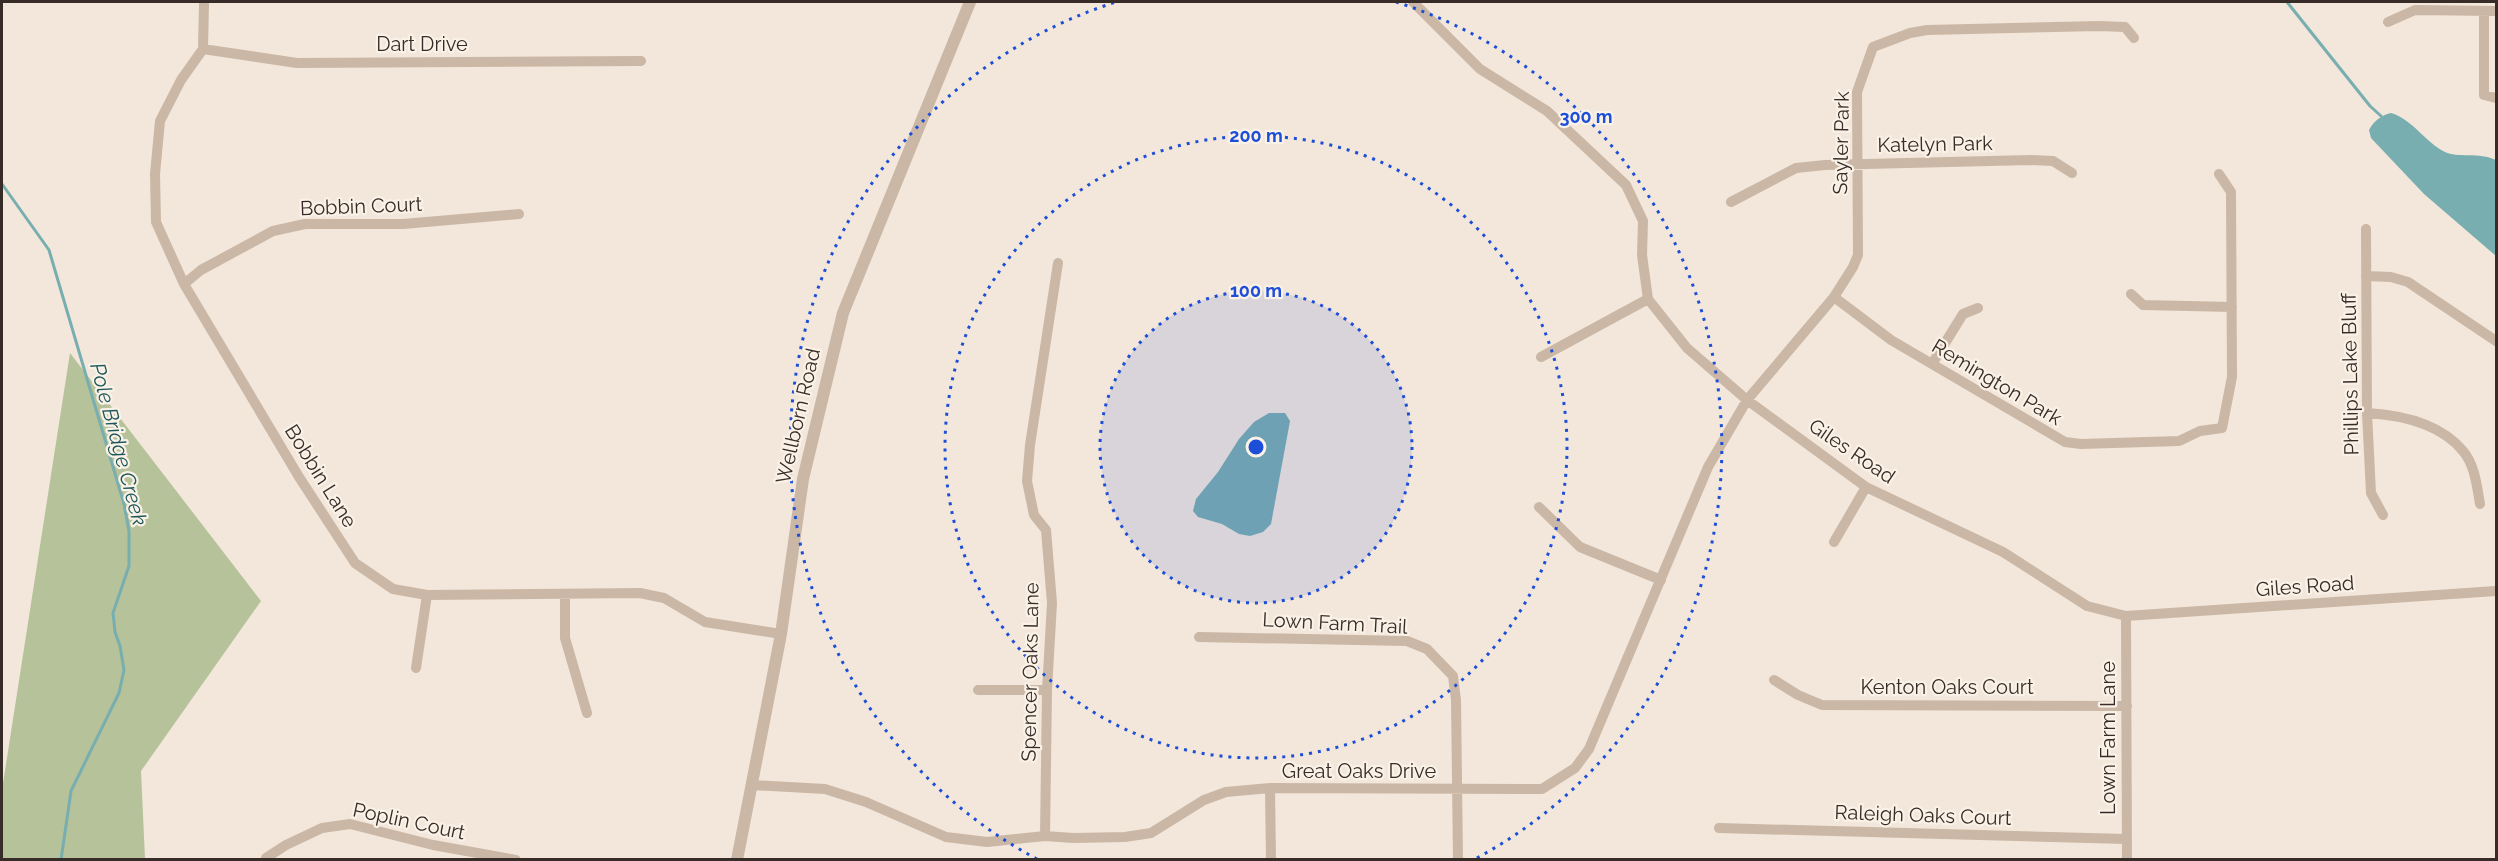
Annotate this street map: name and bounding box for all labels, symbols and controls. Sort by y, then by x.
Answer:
street label: Dart Drive [376,32,468,56]
street label: Sayler Park [1828,91,1854,195]
text: 300 m [1559,106,1613,127]
text: 200 m [1229,125,1283,146]
street label: Katelyn Park [1877,131,1993,157]
street label: Bobbin Court [299,192,423,220]
text: 100 m [1230,280,1282,301]
street label: Phillips Lake Bluff [2337,292,2363,455]
street label: Remington Park [1928,334,2067,430]
street label: Wellborn Road [771,346,825,486]
water label: Pole Bridge Creek [85,360,153,528]
street label: Giles Road [1804,413,1900,489]
street label: Bobbin Lane [280,420,362,532]
centre of rings [1246,437,1266,457]
street label: Giles Road [2255,571,2355,601]
street label: Spencer Oaks Lane [1016,582,1044,762]
street label: Lown Farm Trail [1262,607,1409,639]
street label: Lown Farm Lane [2096,661,2120,815]
street label: Kenton Oaks Court [1860,675,2034,699]
street label: Great Oaks Drive [1282,759,1436,783]
street label: Poplin Court [351,797,468,845]
street label: Raleigh Oaks Court [1834,800,2012,830]

